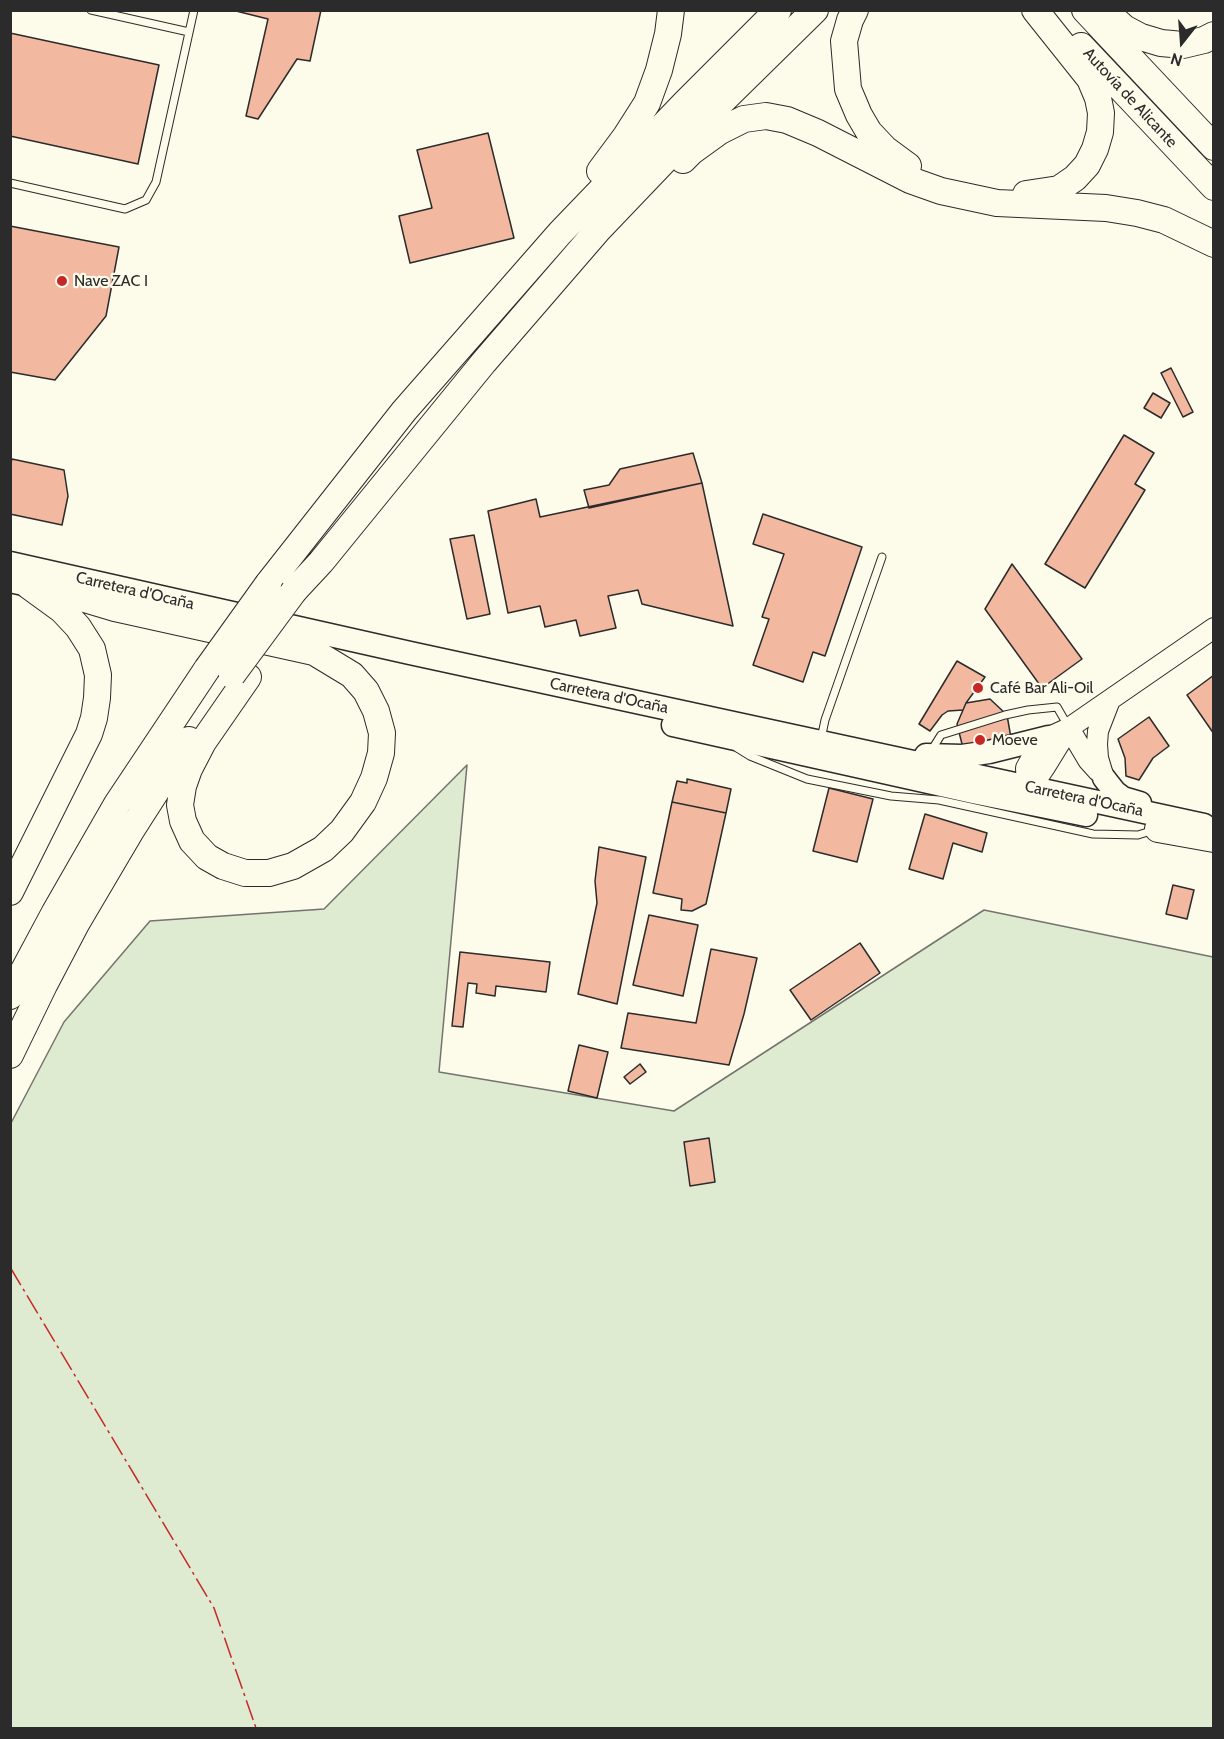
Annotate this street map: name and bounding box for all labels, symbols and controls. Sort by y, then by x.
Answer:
north arrow [1152,12,1212,72]
street label: Autovía de Alicante [1079,44,1181,152]
text: N [1168,49,1185,70]
place label: Nave ZAC I [74,271,148,291]
marker: Nave ZAC I [55,274,69,288]
street label: Carretera d'Ocaña [74,568,196,614]
street label: Carretera d'Ocaña [548,674,670,718]
place label: Café Bar Ali-Oil [990,678,1093,698]
marker: Café Bar Ali-Oil [971,681,985,695]
place label: Moeve [992,730,1038,750]
marker: Moeve [973,733,987,747]
street label: Carretera d'Ocaña [1023,777,1145,821]

